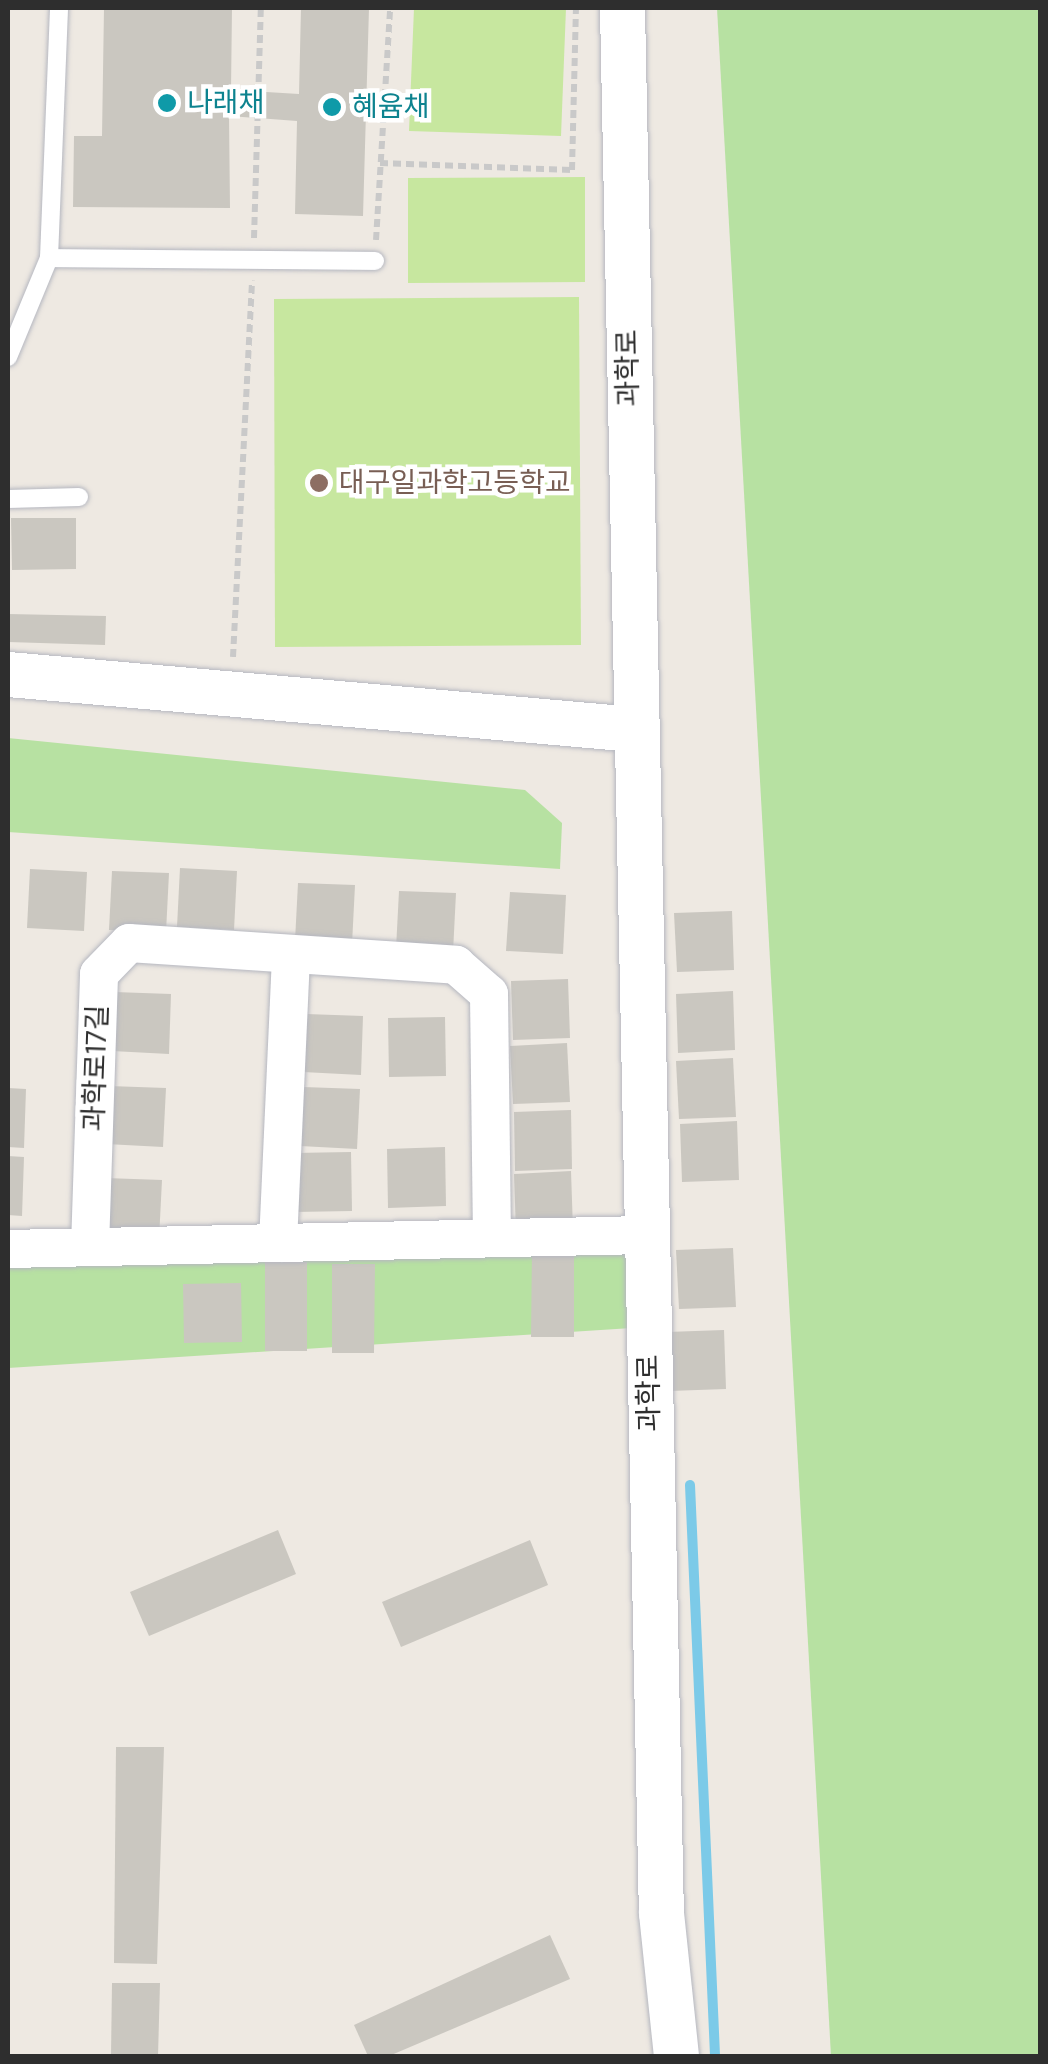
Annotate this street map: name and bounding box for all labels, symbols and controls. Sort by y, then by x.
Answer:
place label: 나래채 [187,86,264,120]
place label: 혜윰채 [352,90,429,124]
marker: 나래채 [156,92,178,114]
marker: 혜윰채 [321,96,343,118]
street label: 과학로 [611,329,645,407]
place label: 대구일과학고등학교 [339,466,571,500]
marker: 대구일과학고등학교 [308,472,330,494]
street label: 과학로17길 [77,1004,115,1132]
street label: 과학로 [632,1354,666,1432]

